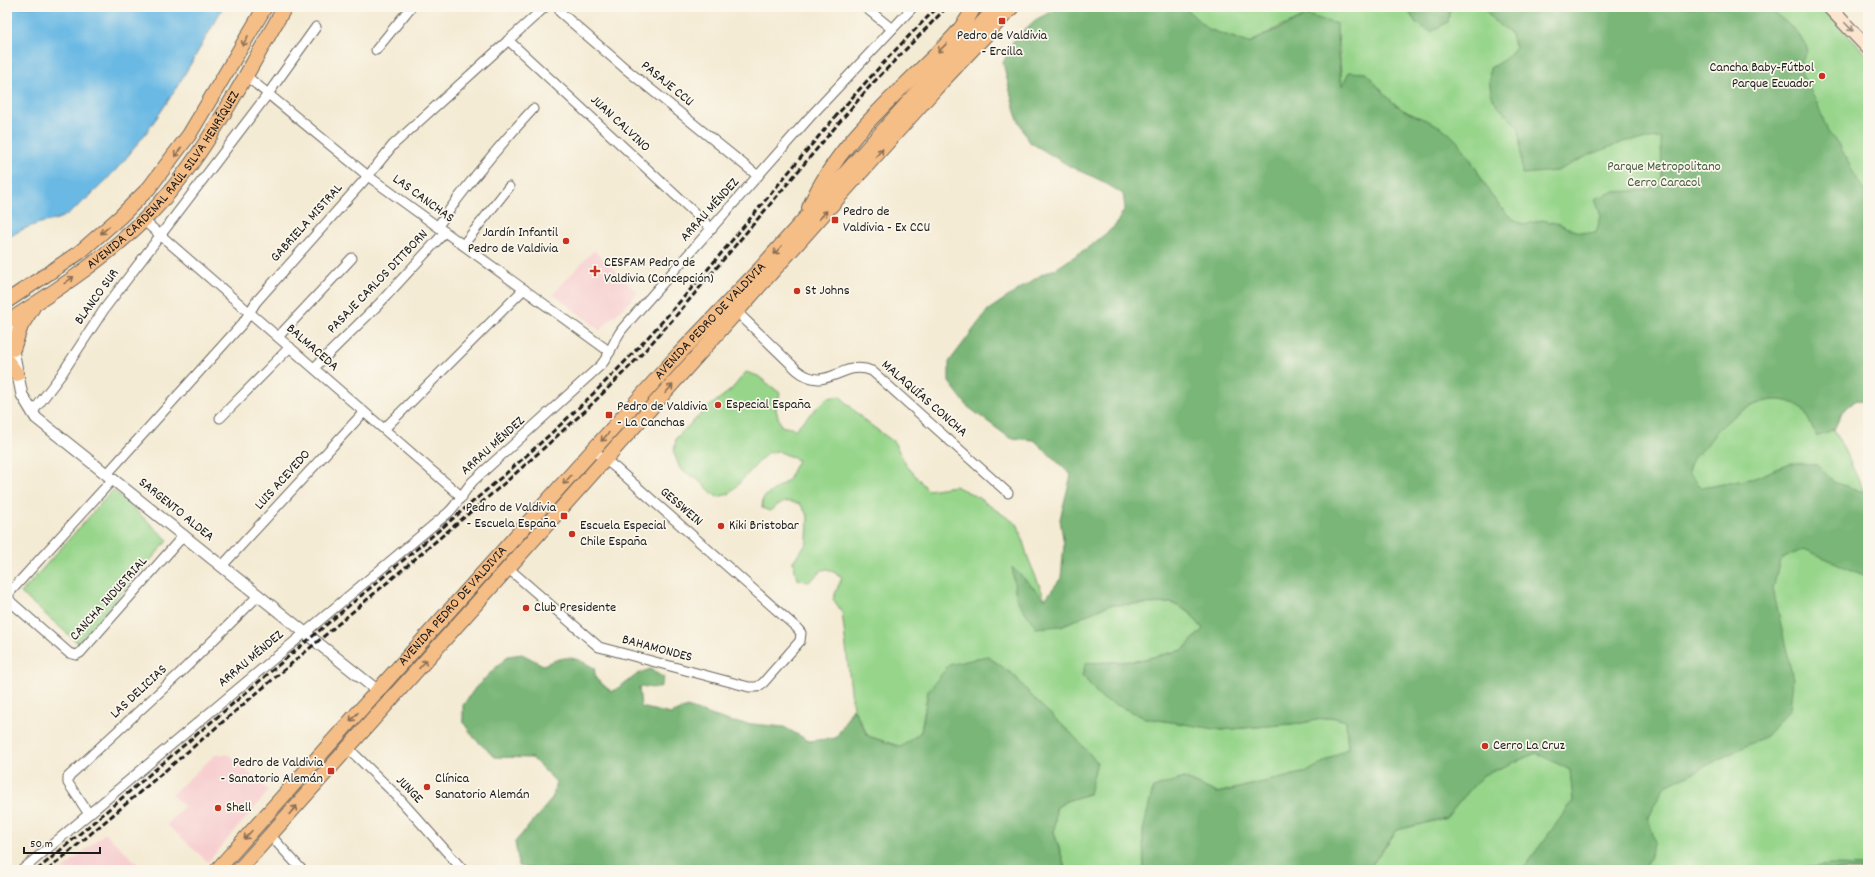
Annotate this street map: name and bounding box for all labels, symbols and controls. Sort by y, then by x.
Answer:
marker: Pedro de Valdivia - Ercilla [997,16,1007,26]
one-way arrow [1844,22,1853,32]
place label: Pedro de Valdivia - Ercilla [957,26,1048,62]
one-way arrow [240,35,248,47]
one-way arrow [937,44,947,53]
street label: PASAJE CCU [636,56,698,112]
place label: Cancha Baby-Fútbol Parque Ecuador [1709,58,1815,94]
marker: Cancha Baby-Fútbol Parque Ecuador [1817,71,1827,81]
street label: AVENIDA CARDENAL RAÚL SILVA HENRÍQUEZ [83,86,246,275]
street label: JUAN CALVINO [585,91,655,157]
one-way arrow [174,146,182,157]
one-way arrow [874,148,883,158]
park label: Parque Metropolitano Cerro Caracol [1607,157,1721,193]
street label: LAS CANCHAS [388,170,458,228]
street label: ARRAU MÉNDEZ [676,173,745,246]
street label: GABRIELA MISTRAL [266,179,348,267]
place label: Pedro de Valdivia - Ex CCU [843,202,931,238]
one-way arrow [819,210,828,221]
marker: Pedro de Valdivia - Ex CCU [830,215,840,225]
place label: Jardín Infantil Pedro de Valdivia [468,223,559,259]
street label: PASAJE CARLOS DITTBORN [323,225,433,339]
one-way arrow [100,226,111,235]
marker: Jardín Infantil Pedro de Valdivia [561,236,571,246]
one-way arrow [773,245,782,255]
place label: CESFAM Pedro de Valdivia (Concepción) [604,253,714,289]
street label: AVENIDA PEDRO DE VALDIVIA [650,258,771,385]
street label: BLANCO SUR [70,265,124,329]
marker: CESFAM Pedro de Valdivia (Concepción) [589,265,601,277]
one-way arrow [64,276,75,284]
place label: St Johns [805,281,850,301]
marker: St Johns [792,286,802,296]
street label: BALMACEDA [281,319,343,377]
street label: MALAQUÍAS CONCHA [876,356,972,442]
one-way arrow [664,384,673,395]
place label: Especial España [726,395,811,415]
place label: Pedro de Valdivia - La Canchas [617,397,708,433]
marker: Especial España [713,400,723,410]
marker: Pedro de Valdivia - La Canchas [604,410,614,420]
street label: ARRAU MÉNDEZ [457,411,530,480]
one-way arrow [601,432,610,442]
street label: LUIS ACEVEDO [250,445,316,515]
street label: SARGENTO ALDEA [134,473,218,547]
one-way arrow [563,474,572,485]
street label: GESSWEIN [655,483,707,531]
place label: Pedro de Valdivia - Escuela España [466,498,556,534]
marker: Pedro de Valdivia - Escuela España [559,511,569,521]
place label: Escuela Especial Chile España [580,516,667,552]
place label: Kiki Bristobar [729,516,800,536]
marker: Kiki Bristobar [716,521,726,531]
marker: Escuela Especial Chile España [567,529,577,539]
street label: AVENIDA PEDRO DE VALDIVIA [394,541,513,671]
street label: CANCHA INDUSTRIAL [65,552,153,646]
place label: Club Presidente [534,598,616,618]
marker: Club Presidente [521,603,531,613]
street label: ARRAU MÉNDEZ [214,625,289,692]
street label: BAHAMONDES [620,630,694,668]
one-way arrow [418,659,427,670]
street label: LAS DELICIAS [106,660,172,724]
one-way arrow [349,712,359,722]
place label: Cerro La Cruz [1493,736,1566,756]
marker: Cerro La Cruz [1480,741,1490,751]
place label: Pedro de Valdivia - Sanatorio Alemán [220,753,323,789]
marker: Pedro de Valdivia - Sanatorio Alemán [326,766,336,776]
place label: Clínica Sanatorio Alemán [435,769,530,805]
street label: JUNGE [391,771,428,809]
marker: Clínica Sanatorio Alemán [422,782,432,792]
place label: Shell [226,798,252,818]
marker: Shell [213,803,223,813]
one-way arrow [288,805,297,815]
scale bar [24,829,100,855]
one-way arrow [244,830,253,840]
text: 50 m [30,836,53,853]

